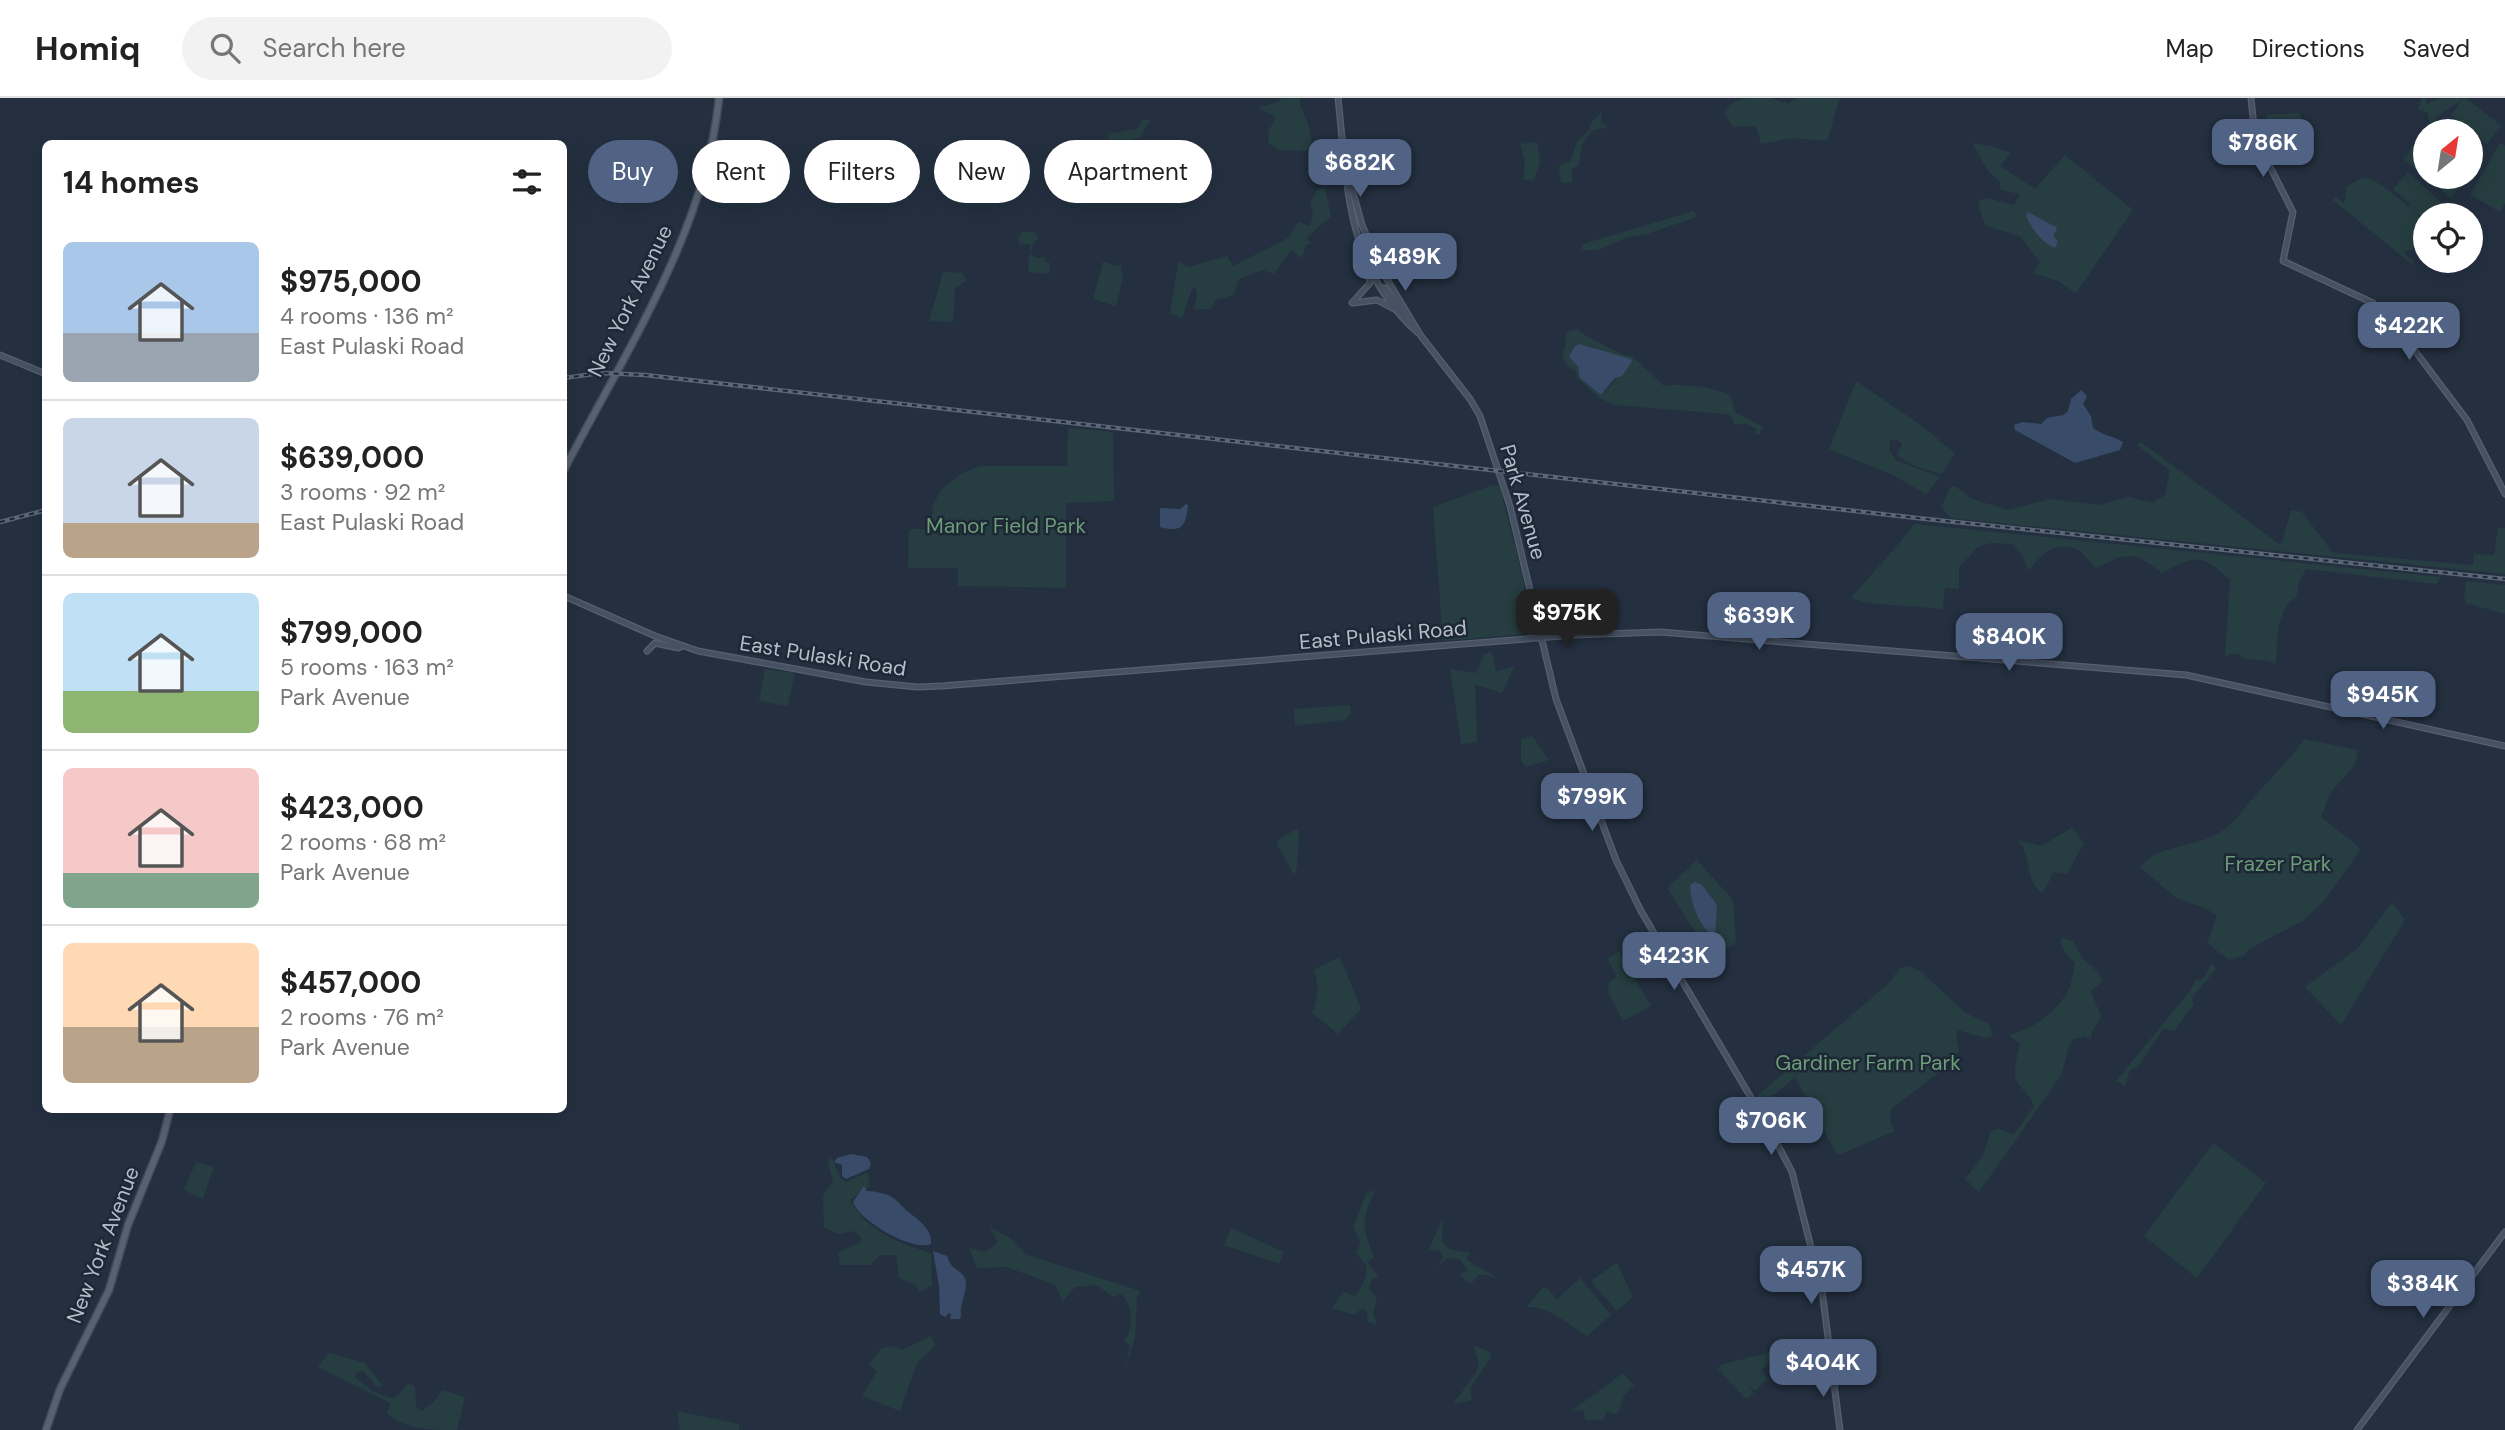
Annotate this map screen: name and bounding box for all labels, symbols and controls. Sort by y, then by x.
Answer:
search box [182,17,672,80]
text: Homiq [35,27,140,70]
icon: search [206,29,244,67]
text: Search here [262,31,406,65]
text: Map [2166,33,2214,64]
text: Directions [2252,33,2365,64]
text: Saved [2403,33,2470,64]
north arrow [2413,119,2483,189]
map controls [2413,119,2483,273]
pin: $786K [2214,120,2312,179]
text: $786K [2228,127,2298,157]
chip: Buy [588,140,678,203]
chip: Rent [692,140,790,203]
chip: Filters [804,140,920,203]
chip: New [934,140,1030,203]
chip: Apartment [1044,140,1212,203]
pin: $682K [1311,140,1409,199]
text: $682K [1324,147,1396,177]
text: 14 homes [63,163,200,202]
icon: filters [508,163,546,201]
button: locate [2413,203,2483,273]
street label: New York Avenue [581,220,679,382]
pin: $489K [1356,234,1454,293]
text: $489K [1369,241,1441,271]
text: $975,000 [280,262,422,301]
icon: home [119,270,203,354]
text: 4 rooms · 136 m² [280,301,454,331]
pin: $422K [2360,302,2458,362]
text: $422K [2374,310,2444,340]
text: East Pulaski Road [280,331,464,361]
text: $639,000 [280,438,424,477]
street label: Park Avenue [1493,441,1553,563]
icon: home [119,446,203,530]
text: 3 rooms · 92 m² [280,477,445,507]
text: East Pulaski Road [280,507,464,537]
park label: Manor Field Park [926,512,1086,540]
pin: $975K [1518,589,1616,649]
pin: $639K [1710,592,1808,652]
text: $975K [1532,597,1602,627]
text: $639K [1723,600,1795,630]
text: $799,000 [280,613,423,652]
street label: East Pulaski Road [1298,614,1468,656]
pin: $840K [1960,614,2058,673]
icon: home [119,621,203,705]
text: $840K [1972,621,2046,651]
street label: East Pulaski Road [738,629,908,683]
text: 5 rooms · 163 m² [280,652,454,682]
pin: $945K [2334,672,2432,731]
text: $945K [2347,679,2419,709]
text: Park Avenue [280,682,410,712]
pin: $799K [1543,774,1641,833]
text: $799K [1557,781,1627,811]
text: $423,000 [280,788,424,827]
icon: home [119,796,203,880]
text: 2 rooms · 68 m² [280,827,446,857]
park label: Frazer Park [2225,850,2332,878]
text: Park Avenue [280,857,410,887]
pin: $423K [1625,932,1723,992]
text: $423K [1638,940,1710,970]
text: $457,000 [280,963,421,1002]
icon: home [119,971,203,1055]
text: 2 rooms · 76 m² [280,1002,444,1032]
text: Park Avenue [280,1032,410,1062]
park label: Gardiner Farm Park [1775,1049,1961,1077]
pin: $706K [1722,1098,1820,1157]
text: $706K [1735,1105,1807,1135]
street label: New York Avenue [60,1163,146,1327]
pin: $457K [1762,1246,1860,1306]
text: $457K [1776,1254,1846,1284]
pin: $384K [2374,1260,2472,1320]
text: $384K [2387,1268,2459,1298]
pin: $404K [1774,1340,1872,1399]
text: $404K [1785,1347,1861,1377]

